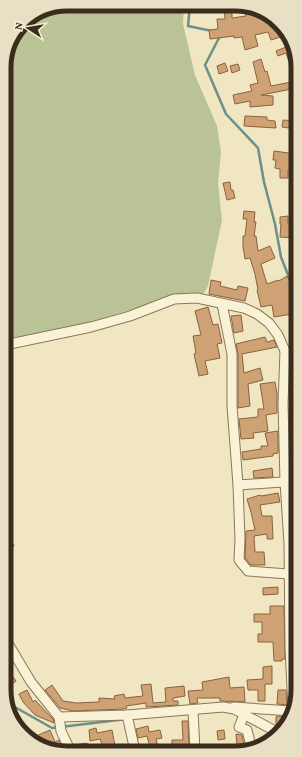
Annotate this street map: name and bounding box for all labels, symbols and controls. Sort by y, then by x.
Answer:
north arrow [8,8,48,48]
text: N [12,21,25,31]

